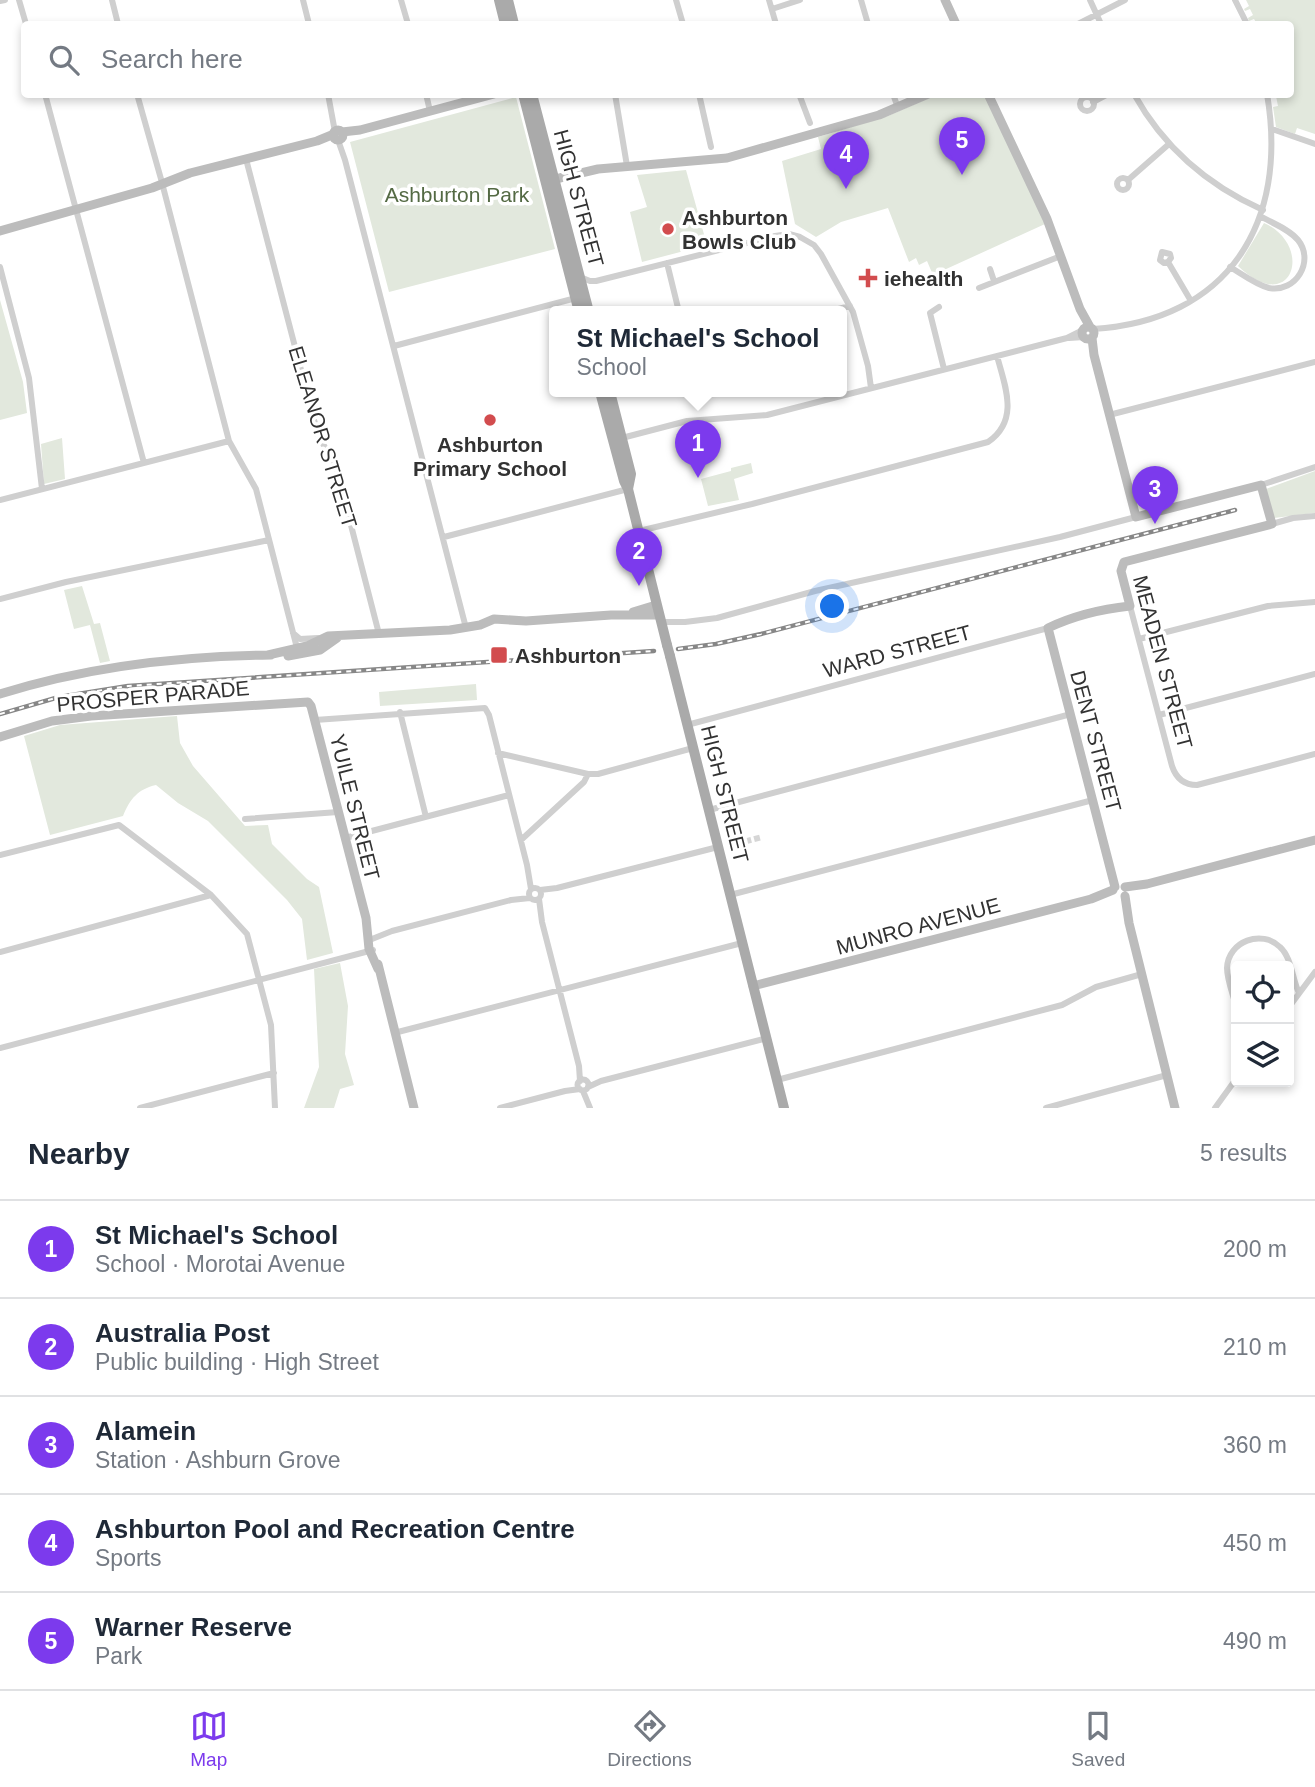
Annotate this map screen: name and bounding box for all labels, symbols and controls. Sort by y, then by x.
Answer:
search box [21,21,1294,98]
icon: search [45,41,83,79]
text: Search here [101,44,243,74]
pin: 5 [939,117,985,175]
street label: HIGH STREET [550,127,608,269]
pin: 4 [823,131,869,189]
park label: Ashburton Park [385,183,530,206]
place label: Ashburton Bowls Club [682,206,796,253]
marker: Ashburton Bowls Club [660,221,676,237]
place label: iehealth [884,267,963,290]
marker: iehealth [858,268,878,288]
popup [549,306,847,397]
text: St Michael's School [576,323,820,353]
street label: ELEANOR STREET [284,343,362,531]
text: School [576,354,647,380]
marker: Ashburton Primary School [482,412,498,428]
pin: 1 [675,420,721,478]
place label: Ashburton Primary School [413,433,567,480]
pin: 3 [1132,466,1178,524]
pin: 2 [616,528,662,586]
street label: MEADEN STREET [1129,573,1197,751]
your location [815,589,849,623]
street label: WARD STREET [821,620,974,682]
place label: Ashburton [515,644,621,667]
marker: Ashburton [489,645,509,665]
street label: DENT STREET [1066,668,1126,814]
street label: PROSPER PARADE [56,676,250,716]
street label: HIGH STREET [697,723,753,865]
street label: YUILE STREET [326,732,384,882]
street label: MUNRO AVENUE [833,893,1003,959]
map controls [1231,961,1294,1087]
button: locate [1231,961,1294,1024]
button: layers [1231,1024,1294,1087]
text: Nearby [28,1137,130,1170]
text: 5 results [1200,1140,1287,1166]
text: St Michael's School [95,1220,338,1250]
text: 1 [45,1236,57,1262]
text: 200 m [1223,1236,1287,1262]
text: School · Morotai Avenue [95,1251,345,1277]
text: Australia Post [95,1318,270,1348]
text: 2 [45,1334,57,1360]
text: 210 m [1223,1334,1287,1360]
text: Public building · High Street [95,1349,379,1375]
text: Alamein [95,1416,196,1446]
text: 3 [45,1432,57,1458]
text: 360 m [1223,1432,1287,1458]
text: Station · Ashburn Grove [95,1447,340,1473]
text: Ashburton Pool and Recreation Centre [95,1514,575,1544]
text: 4 [45,1530,57,1556]
text: 450 m [1223,1530,1287,1556]
text: Sports [95,1545,161,1571]
text: Warner Reserve [95,1612,292,1642]
text: 5 [45,1628,57,1654]
text: 490 m [1223,1628,1287,1654]
text: Park [95,1643,142,1669]
tab: Map [190,1707,228,1771]
tab: Directions [607,1707,692,1771]
tab: Saved [1071,1707,1125,1771]

